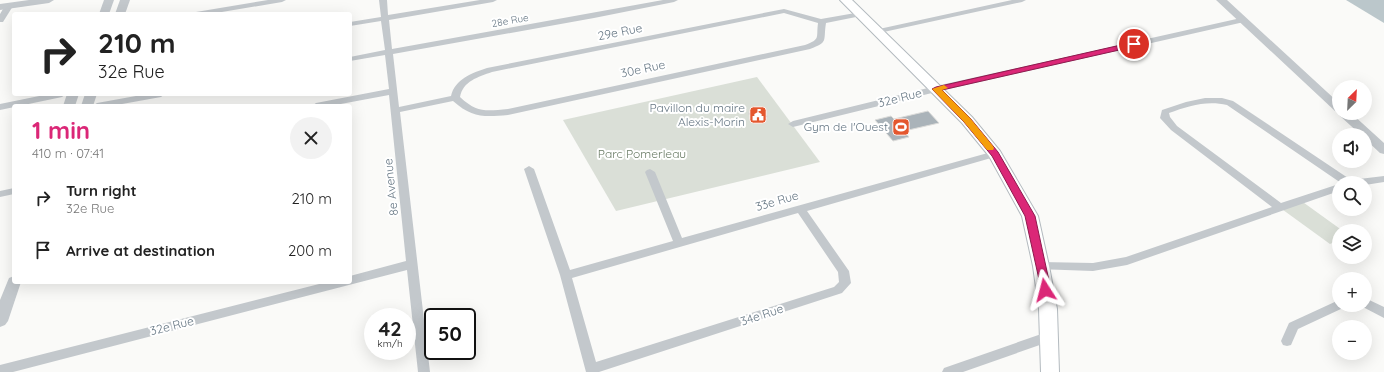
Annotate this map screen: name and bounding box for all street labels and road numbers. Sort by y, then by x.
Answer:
street label: 28e Rue [491,11,530,30]
street label: 29e Rue [596,20,644,43]
street label: 30e Rue [619,56,667,81]
street label: 32e Rue [876,85,924,110]
street label: 8e Avenue [380,157,401,216]
street label: 33e Rue [754,187,800,214]
street label: 34e Rue [739,300,785,328]
street label: 32e Rue [148,313,196,338]

